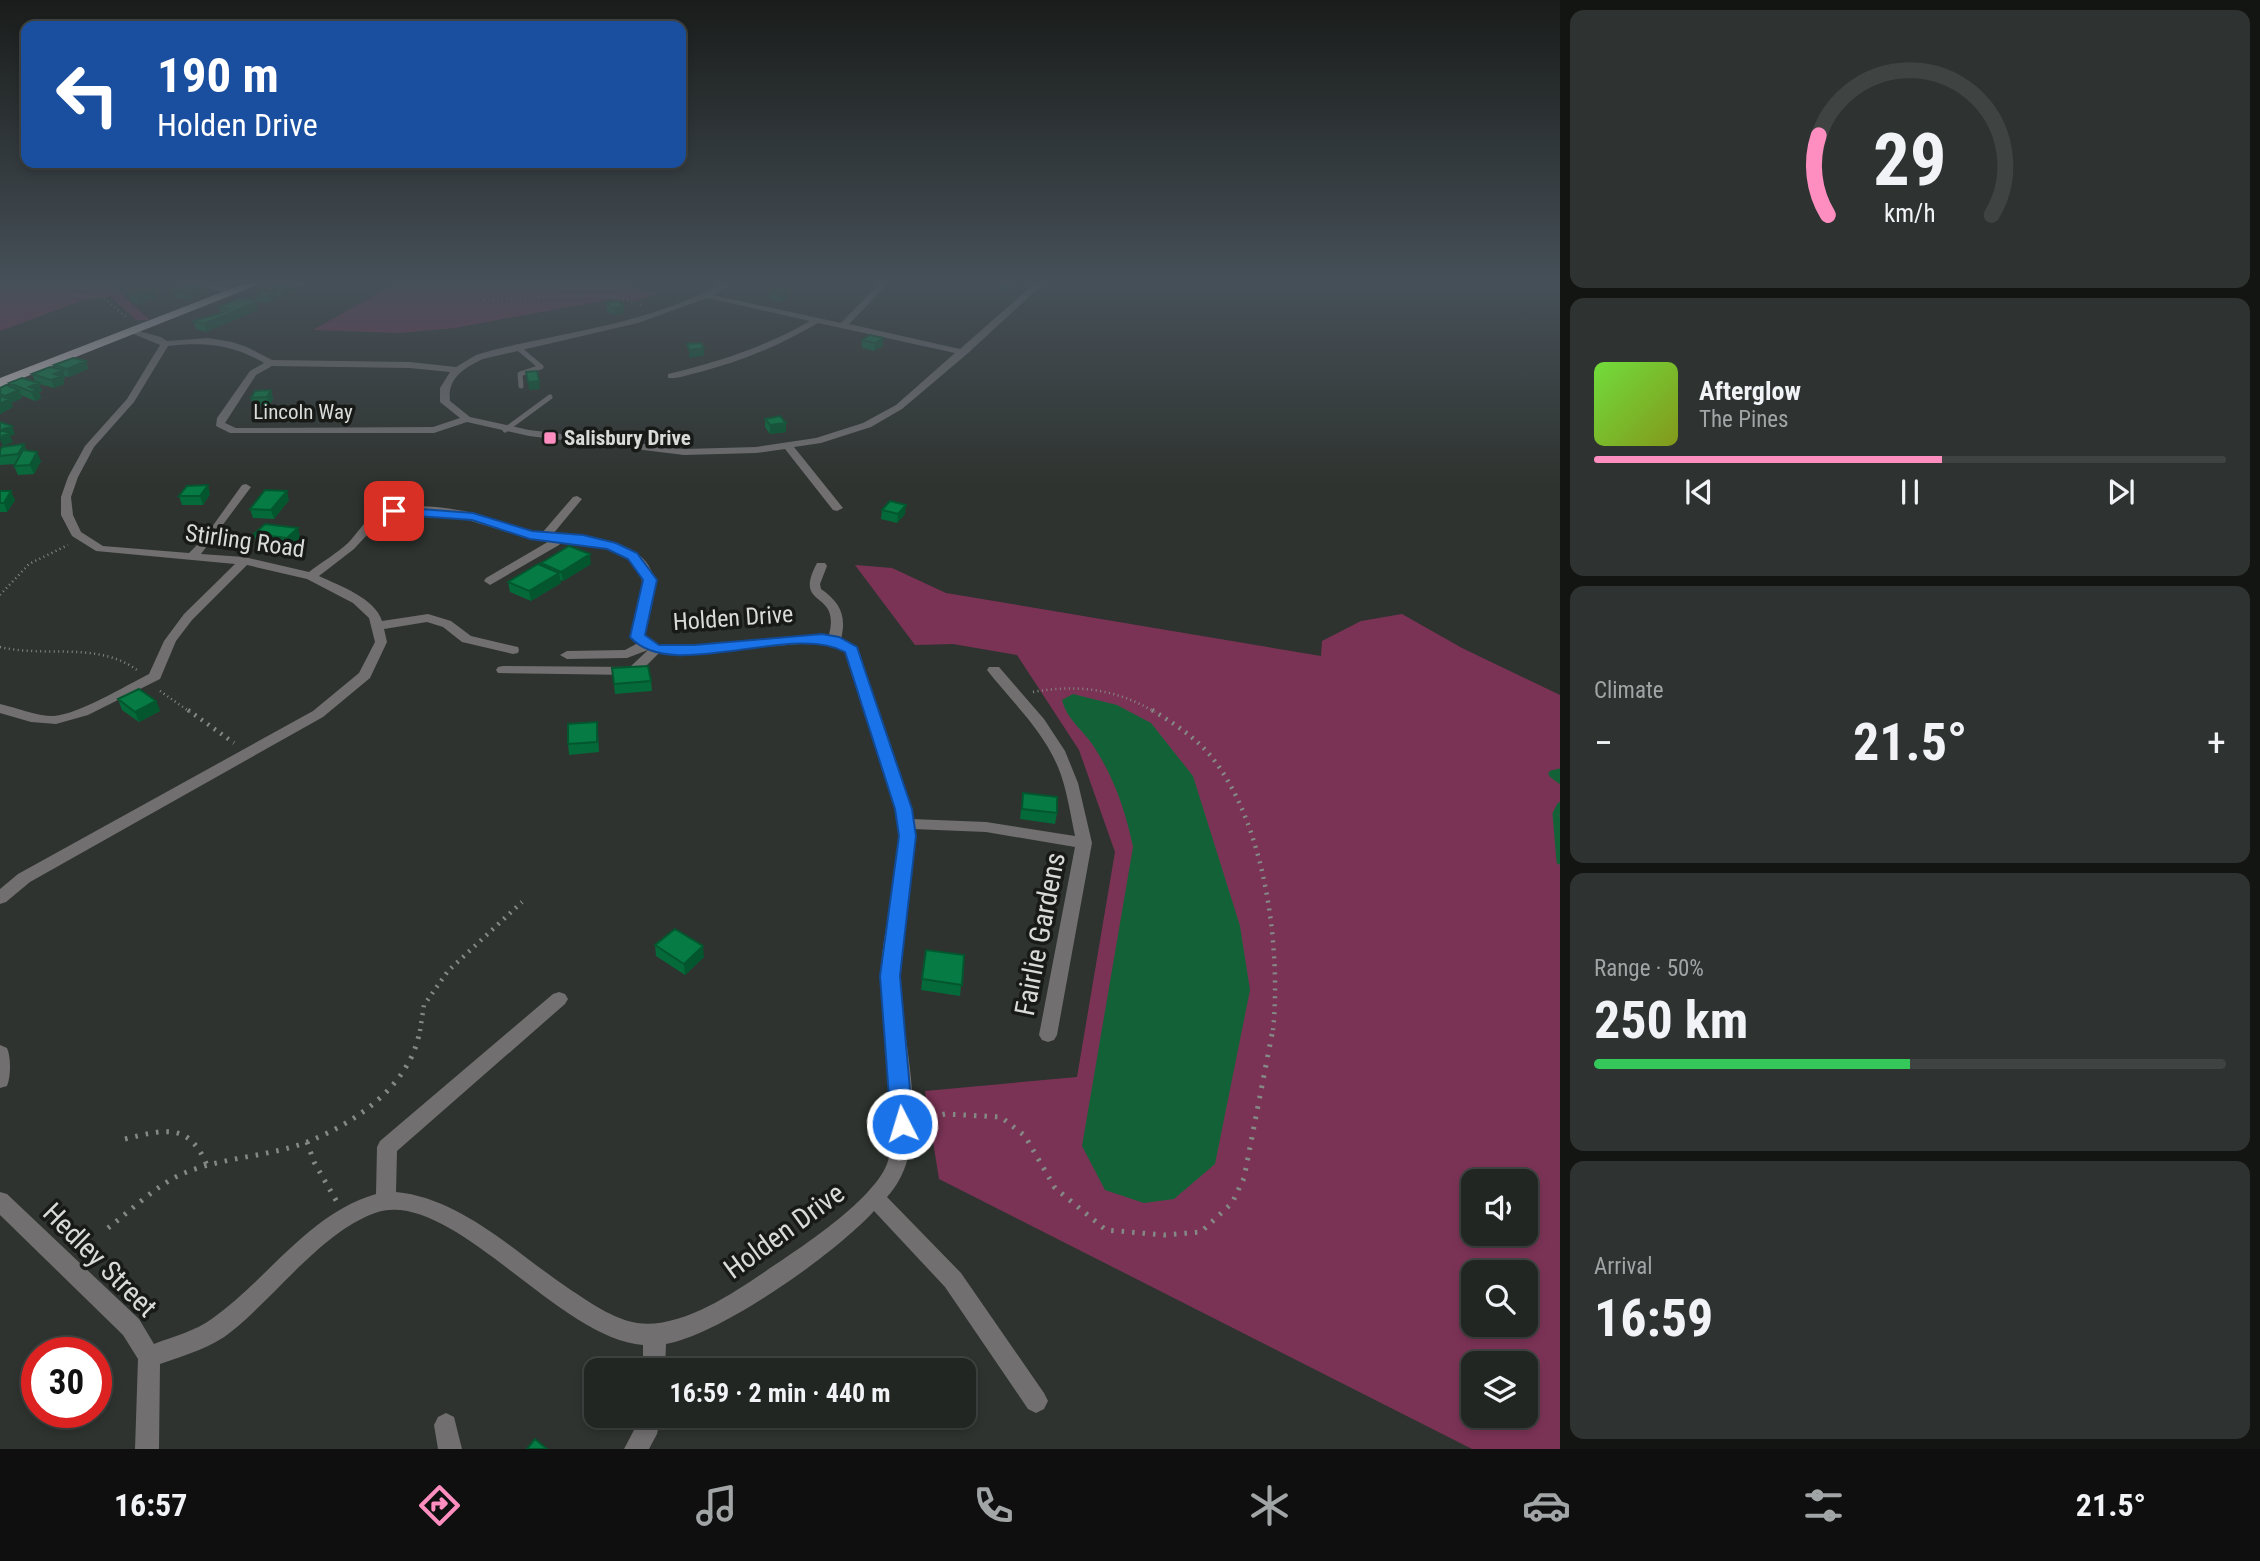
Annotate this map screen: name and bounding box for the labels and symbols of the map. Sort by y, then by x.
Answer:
street label: Lincoln Way [253,400,353,424]
place label: Salisbury Drive [564,426,691,450]
marker: Salisbury Drive [542,430,558,446]
pin [364,481,424,541]
street label: Stirling Road [183,519,307,563]
street label: Holden Drive [672,600,794,636]
street label: Fairlie Gardens [1008,850,1072,1018]
position arrow [865,1087,939,1161]
street label: Holden Drive [717,1176,851,1286]
street label: Hedley Street [36,1196,164,1324]
speed limit sign: 30 [21,1337,112,1428]

